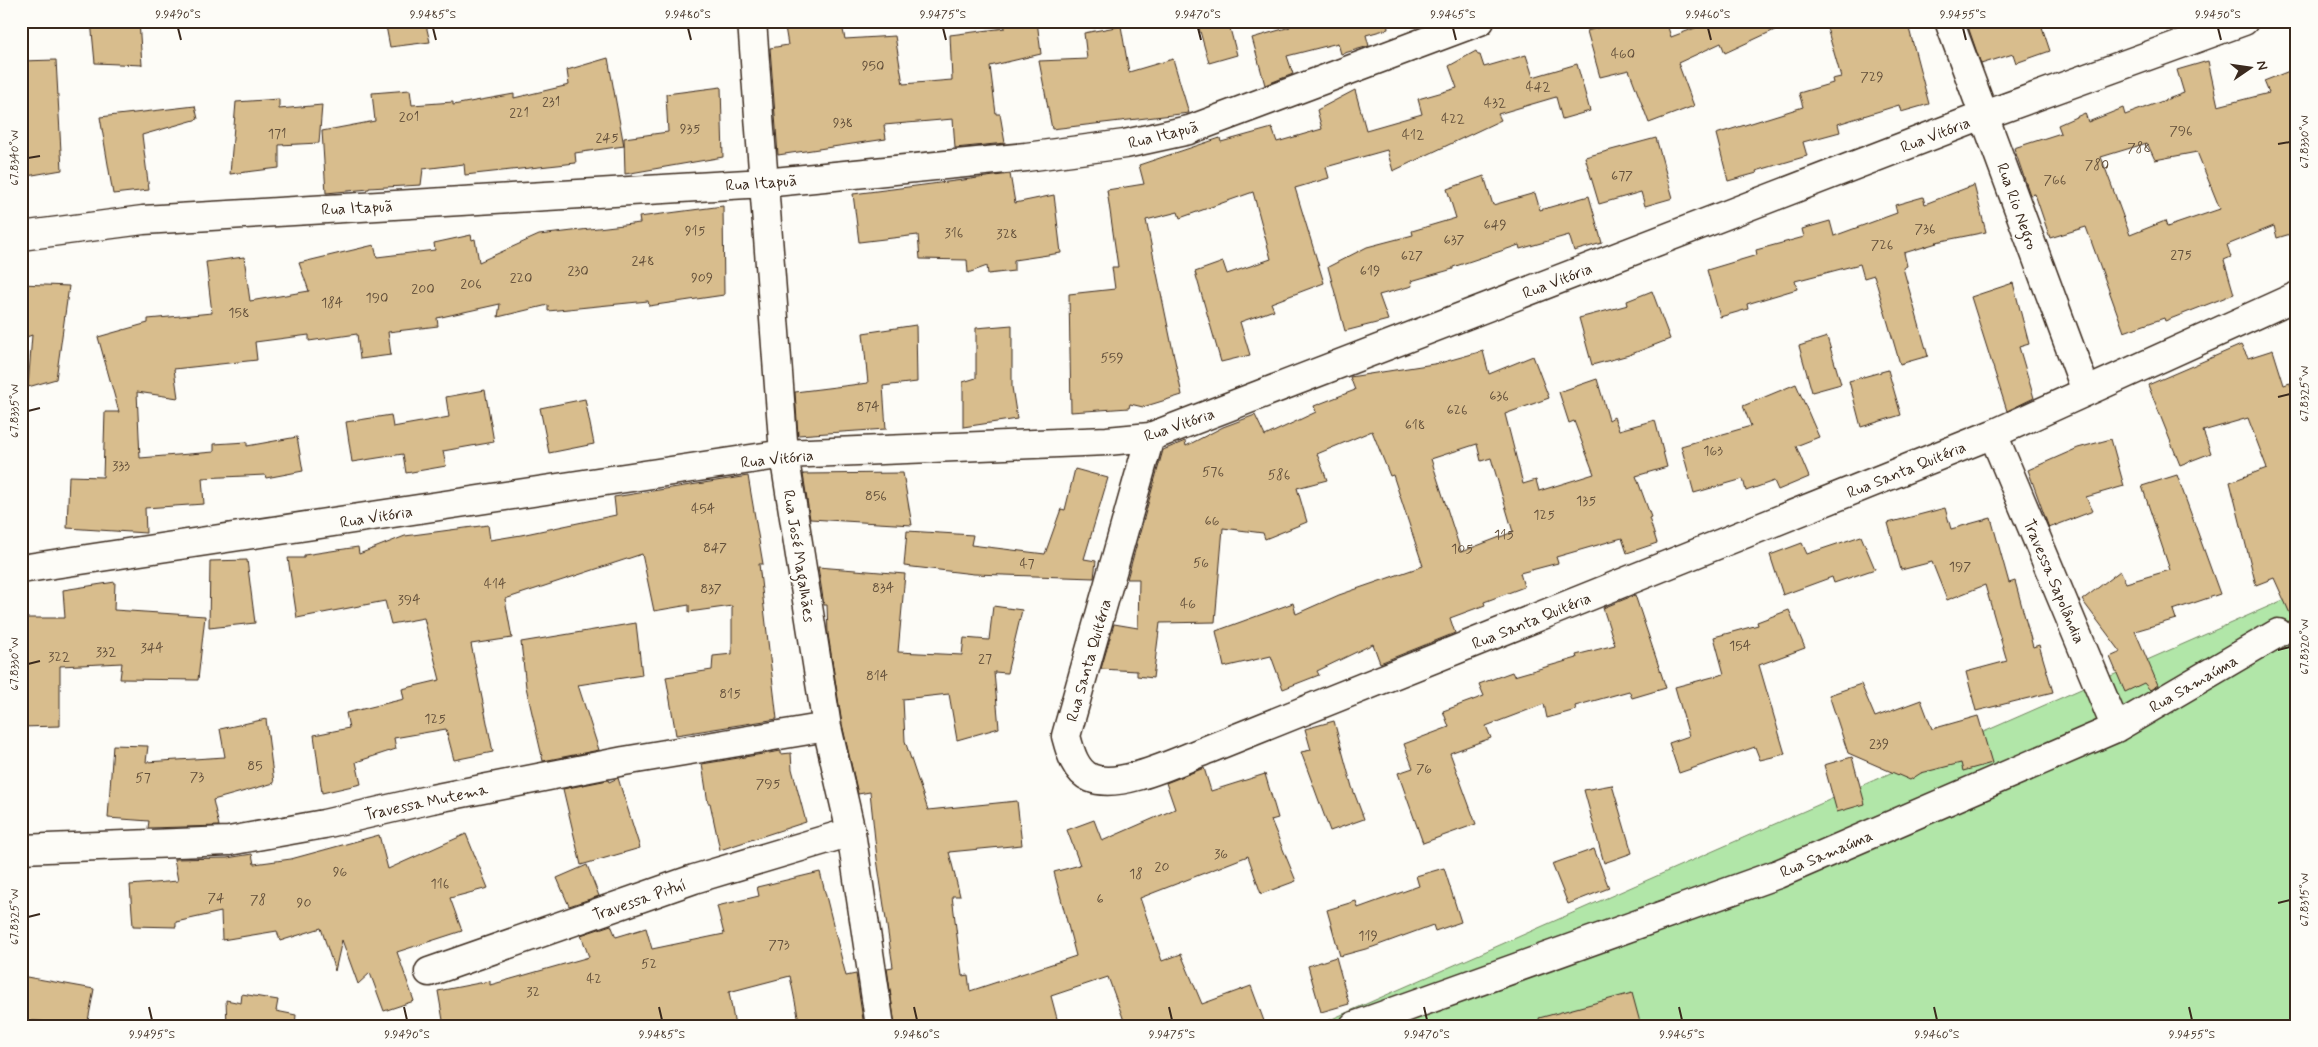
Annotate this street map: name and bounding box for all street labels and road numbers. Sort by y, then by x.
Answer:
street label: Rua Vitória [1898,112,1974,158]
street label: Rua Itapuã [1126,117,1201,154]
street label: Rua Rio Negro [1990,160,2042,253]
street label: Rua Itapuã [725,171,798,196]
street label: Rua Itapuã [321,196,393,221]
street label: Rua Vitória [1520,258,1596,304]
street label: Rua Vitória [1141,404,1218,447]
street label: Rua Santa Quitéria [1844,437,1969,504]
street label: Rua Vitória [740,445,815,474]
street label: Rua José Magalhães [777,489,819,624]
street label: Rua Vitória [338,501,414,534]
street label: Travessa Sapolândia [2018,516,2089,647]
street label: Rua Santa Quitéria [1469,588,1594,655]
street label: Rua Santa Quitéria [1062,596,1117,724]
street label: Rua Samaúma [2146,650,2242,718]
street label: Travessa Mutema [363,779,490,826]
street label: Rua Samaúma [1777,825,1876,883]
street label: Travessa Pituí [590,875,689,926]

